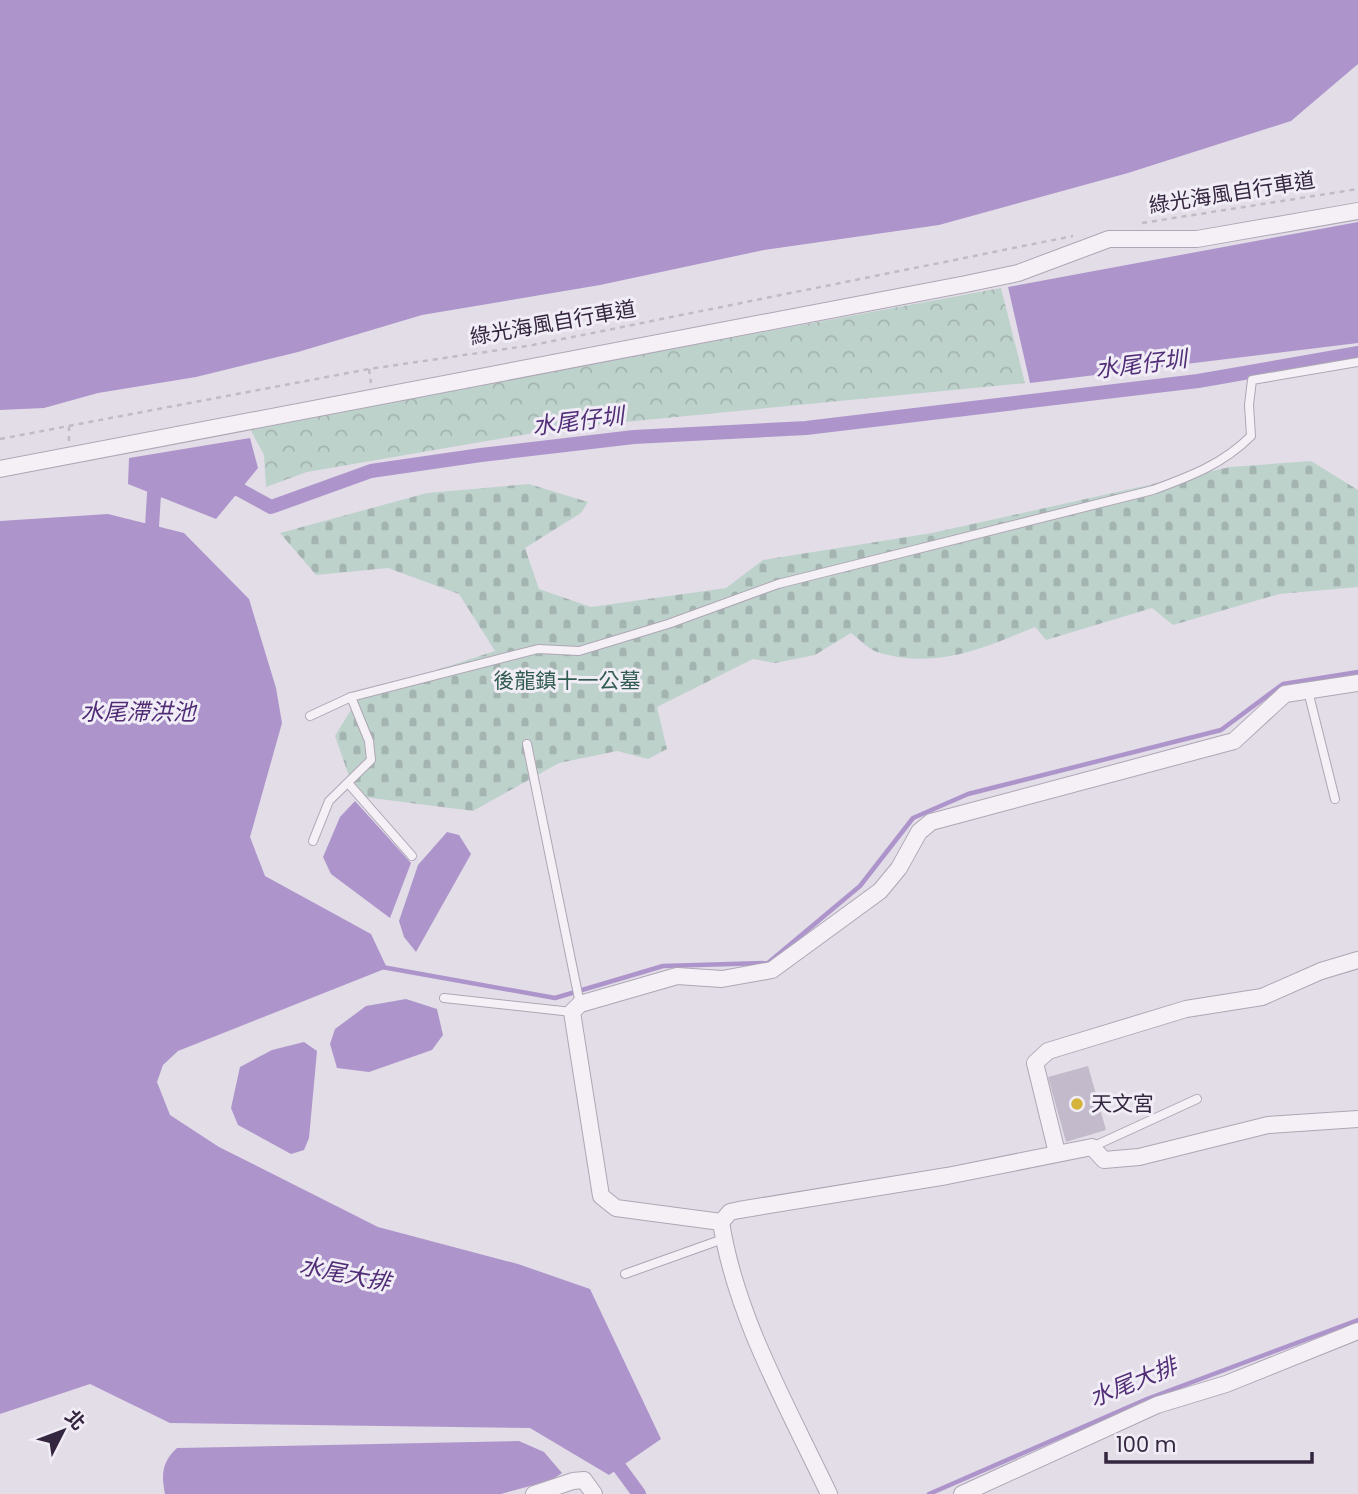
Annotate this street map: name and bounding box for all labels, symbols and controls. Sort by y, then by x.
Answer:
street label: 綠光海風自行車道 [1147,165,1317,220]
street label: 綠光海風自行車道 [468,294,638,351]
water label: 水尾仔圳 [1093,342,1192,385]
water label: 水尾仔圳 [530,399,629,442]
park label: 後龍鎮十一公墓 [494,666,641,695]
water label: 水尾滯洪池 [81,696,198,728]
place label: 天文宮 [1091,1089,1154,1118]
marker: 天文宮 [1069,1096,1085,1112]
water label: 水尾大排 [297,1250,396,1299]
water label: 水尾大排 [1084,1349,1184,1414]
north arrow [28,1396,98,1466]
text: 北 [59,1404,92,1436]
scale bar [1106,1420,1312,1464]
text: 100 m [1116,1430,1176,1459]

